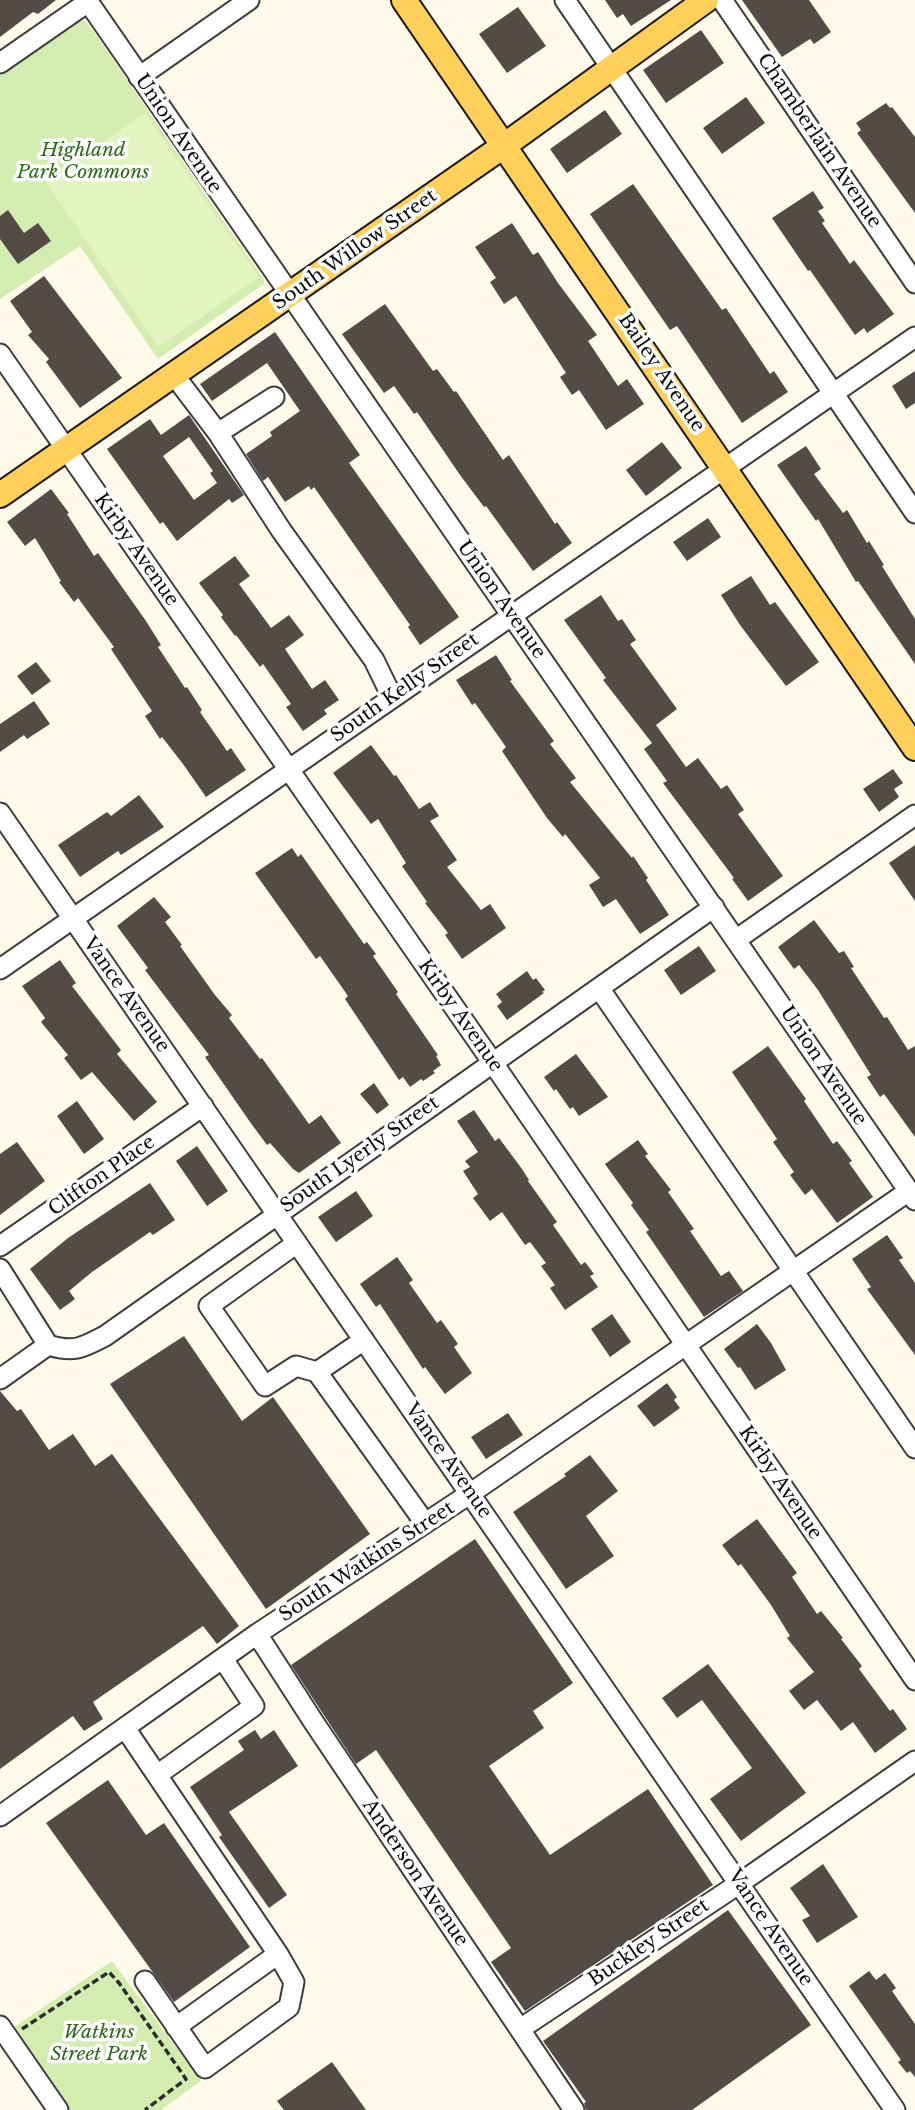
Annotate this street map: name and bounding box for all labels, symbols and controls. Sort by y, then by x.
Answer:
street label: Chamberlain Avenue [752,49,886,233]
street label: Union Avenue [130,70,226,198]
park label: Highland Park Commons [17,140,149,184]
street label: South Willow Street [269,185,441,315]
street label: Bailey Avenue [613,309,709,437]
street label: Kirby Avenue [89,489,183,611]
street label: Union Avenue [452,537,550,663]
street label: South Kelly Street [327,628,483,748]
street label: Vance Avenue [78,933,174,1057]
street label: Kirby Avenue [413,955,507,1077]
street label: Union Avenue [775,1002,871,1130]
street label: South Lyerly Street [276,1092,444,1218]
street label: Clifton Place [44,1131,160,1221]
street label: Vance Avenue [400,1399,496,1523]
street label: Kirby Avenue [734,1422,826,1544]
street label: South Watkins Street [275,1497,459,1627]
street label: Anderson Avenue [357,1795,473,1951]
street label: Vance Avenue [723,1865,817,1991]
street label: Buckley Street [584,1894,714,1992]
park label: Watkins Street Park [50,2022,148,2066]

